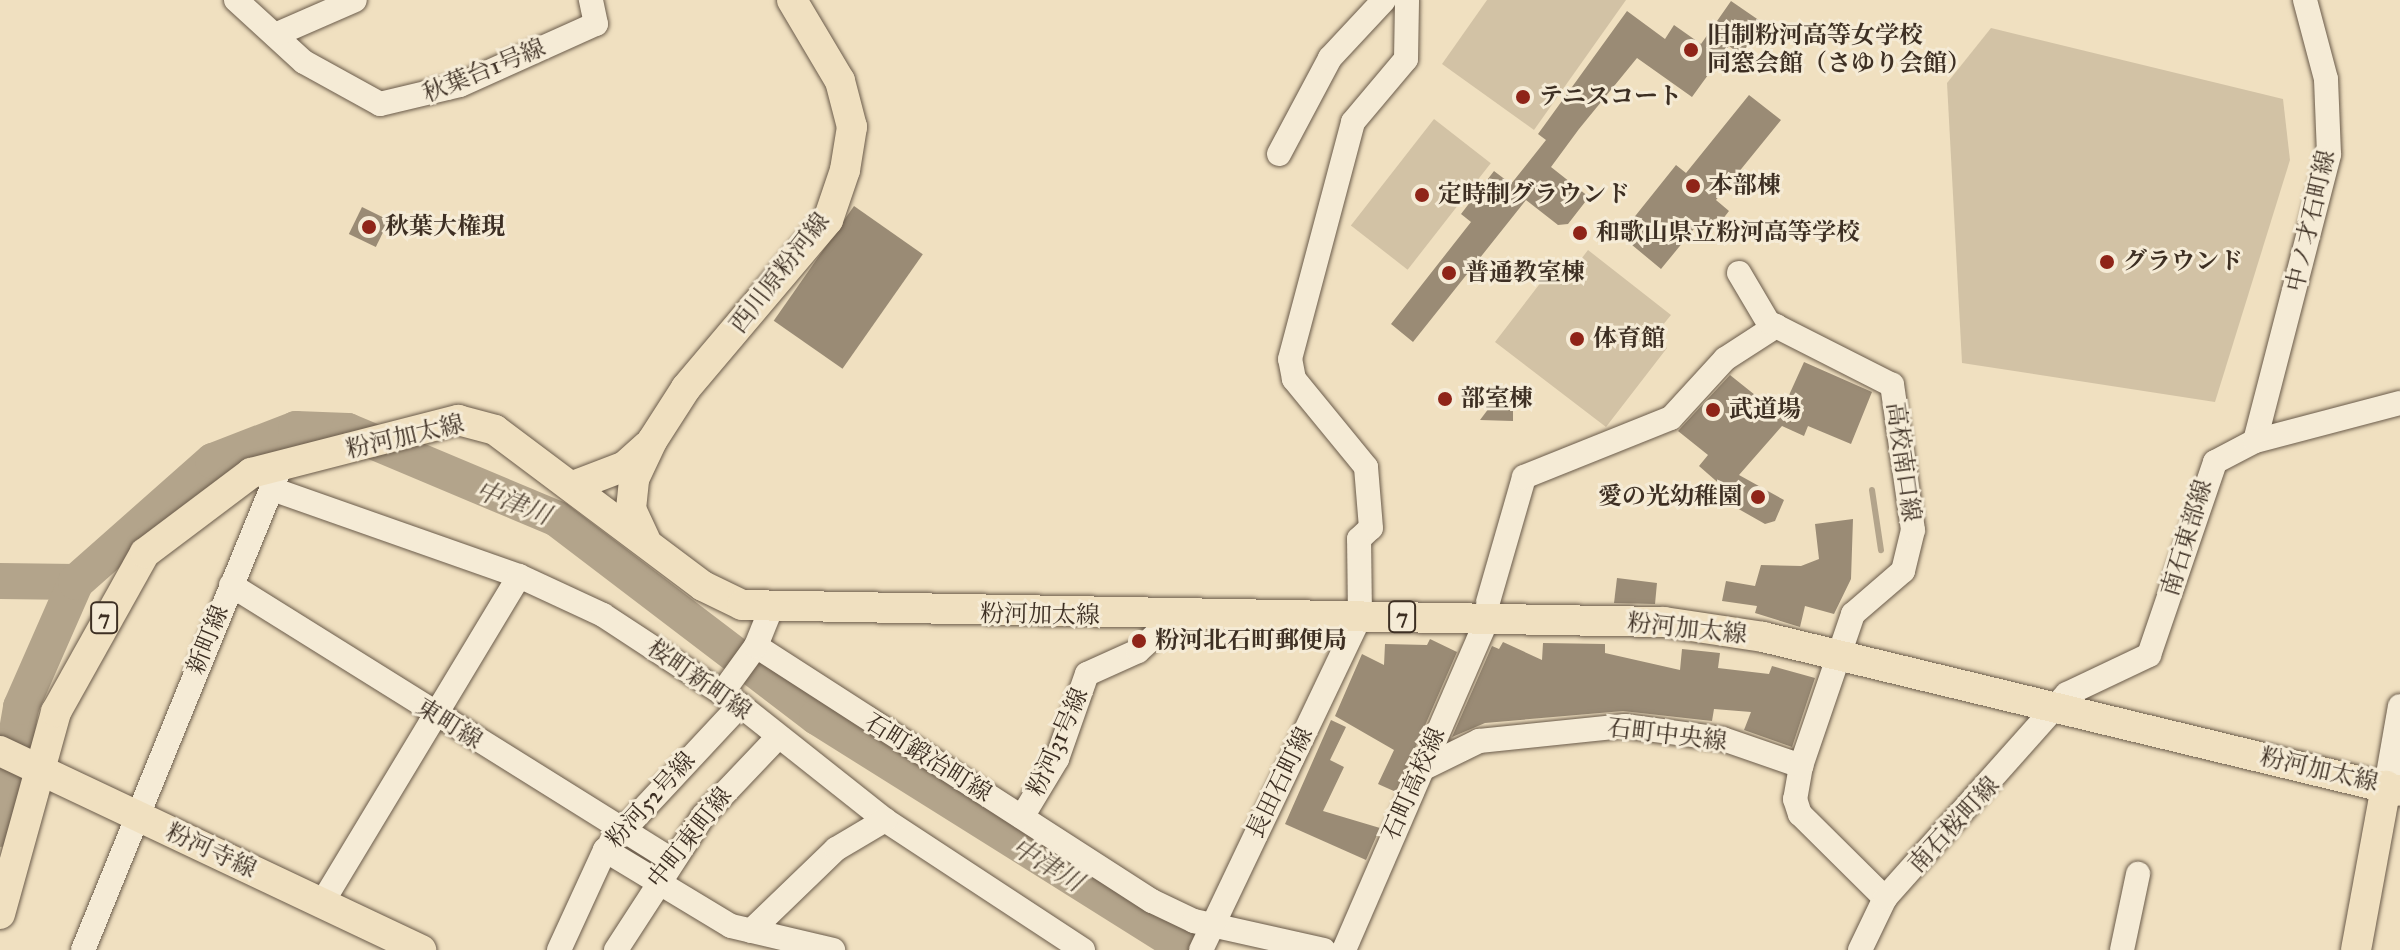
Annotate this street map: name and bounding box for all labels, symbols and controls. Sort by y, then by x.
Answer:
place label: 旧制粉河高等女学校 同窓会館（さゆり会館） [1707,22,1971,78]
street label: 秋葉台1号線 [419,33,549,109]
marker: 旧制粉河高等女学校 同窓会館（さゆり会館） [1682,41,1700,59]
place label: テニスコート [1539,83,1683,111]
marker: テニスコート [1514,88,1532,106]
street label: 中ノ才石町線 [2281,148,2341,294]
place label: 本部棟 [1709,172,1781,200]
marker: 本部棟 [1684,177,1702,195]
place label: 定時制グラウンド [1438,181,1630,209]
marker: 定時制グラウンド [1413,186,1431,204]
street label: 西川原粉河線 [724,207,836,339]
place label: 秋葉大権現 [385,213,505,241]
marker: 秋葉大権現 [360,218,378,236]
place label: 和歌山県立粉河高等学校 [1596,219,1860,247]
marker: 和歌山県立粉河高等学校 [1571,224,1589,242]
place label: グラウンド [2123,248,2243,276]
marker: グラウンド [2098,253,2116,271]
place label: 普通教室棟 [1465,259,1585,287]
marker: 普通教室棟 [1440,264,1458,282]
place label: 体育館 [1593,325,1665,353]
marker: 体育館 [1568,330,1586,348]
place label: 部室棟 [1461,385,1533,413]
marker: 部室棟 [1436,390,1454,408]
place label: 武道場 [1729,396,1801,424]
marker: 武道場 [1704,401,1722,419]
street label: 高校南口線 [1880,401,1926,523]
street label: 粉河加太線 [343,409,467,465]
water label: 中津川 [471,474,555,532]
street label: 南石東部線 [2156,476,2218,600]
place label: 愛の光幼稚園 [1598,483,1742,511]
marker: 愛の光幼稚園 [1749,488,1767,506]
road number: 7 [1388,599,1416,635]
road number: 7 [90,600,118,636]
street label: 粉河加太線 [980,600,1100,630]
street label: 新町線 [181,601,235,679]
street label: 粉河加太線 [1626,608,1748,650]
place label: 粉河北石町郵便局 [1155,627,1347,655]
marker: 粉河北石町郵便局 [1130,632,1148,650]
street label: 桜町新町線 [642,634,756,726]
street label: 粉河31号線 [1021,684,1095,800]
street label: 東町線 [411,693,487,755]
street label: 石町鍛冶町線 [859,708,997,808]
street label: 石町中央線 [1606,713,1728,757]
street label: 長田石町線 [1241,723,1319,843]
street label: 石町高校線 [1376,723,1452,845]
street label: 粉河加太線 [2257,742,2381,798]
street label: 粉河52号線 [600,746,702,854]
street label: 南石桜町線 [1903,771,2005,879]
street label: 中町東町線 [642,782,738,894]
street label: 粉河寺線 [161,818,261,884]
water label: 中津川 [1006,832,1088,898]

